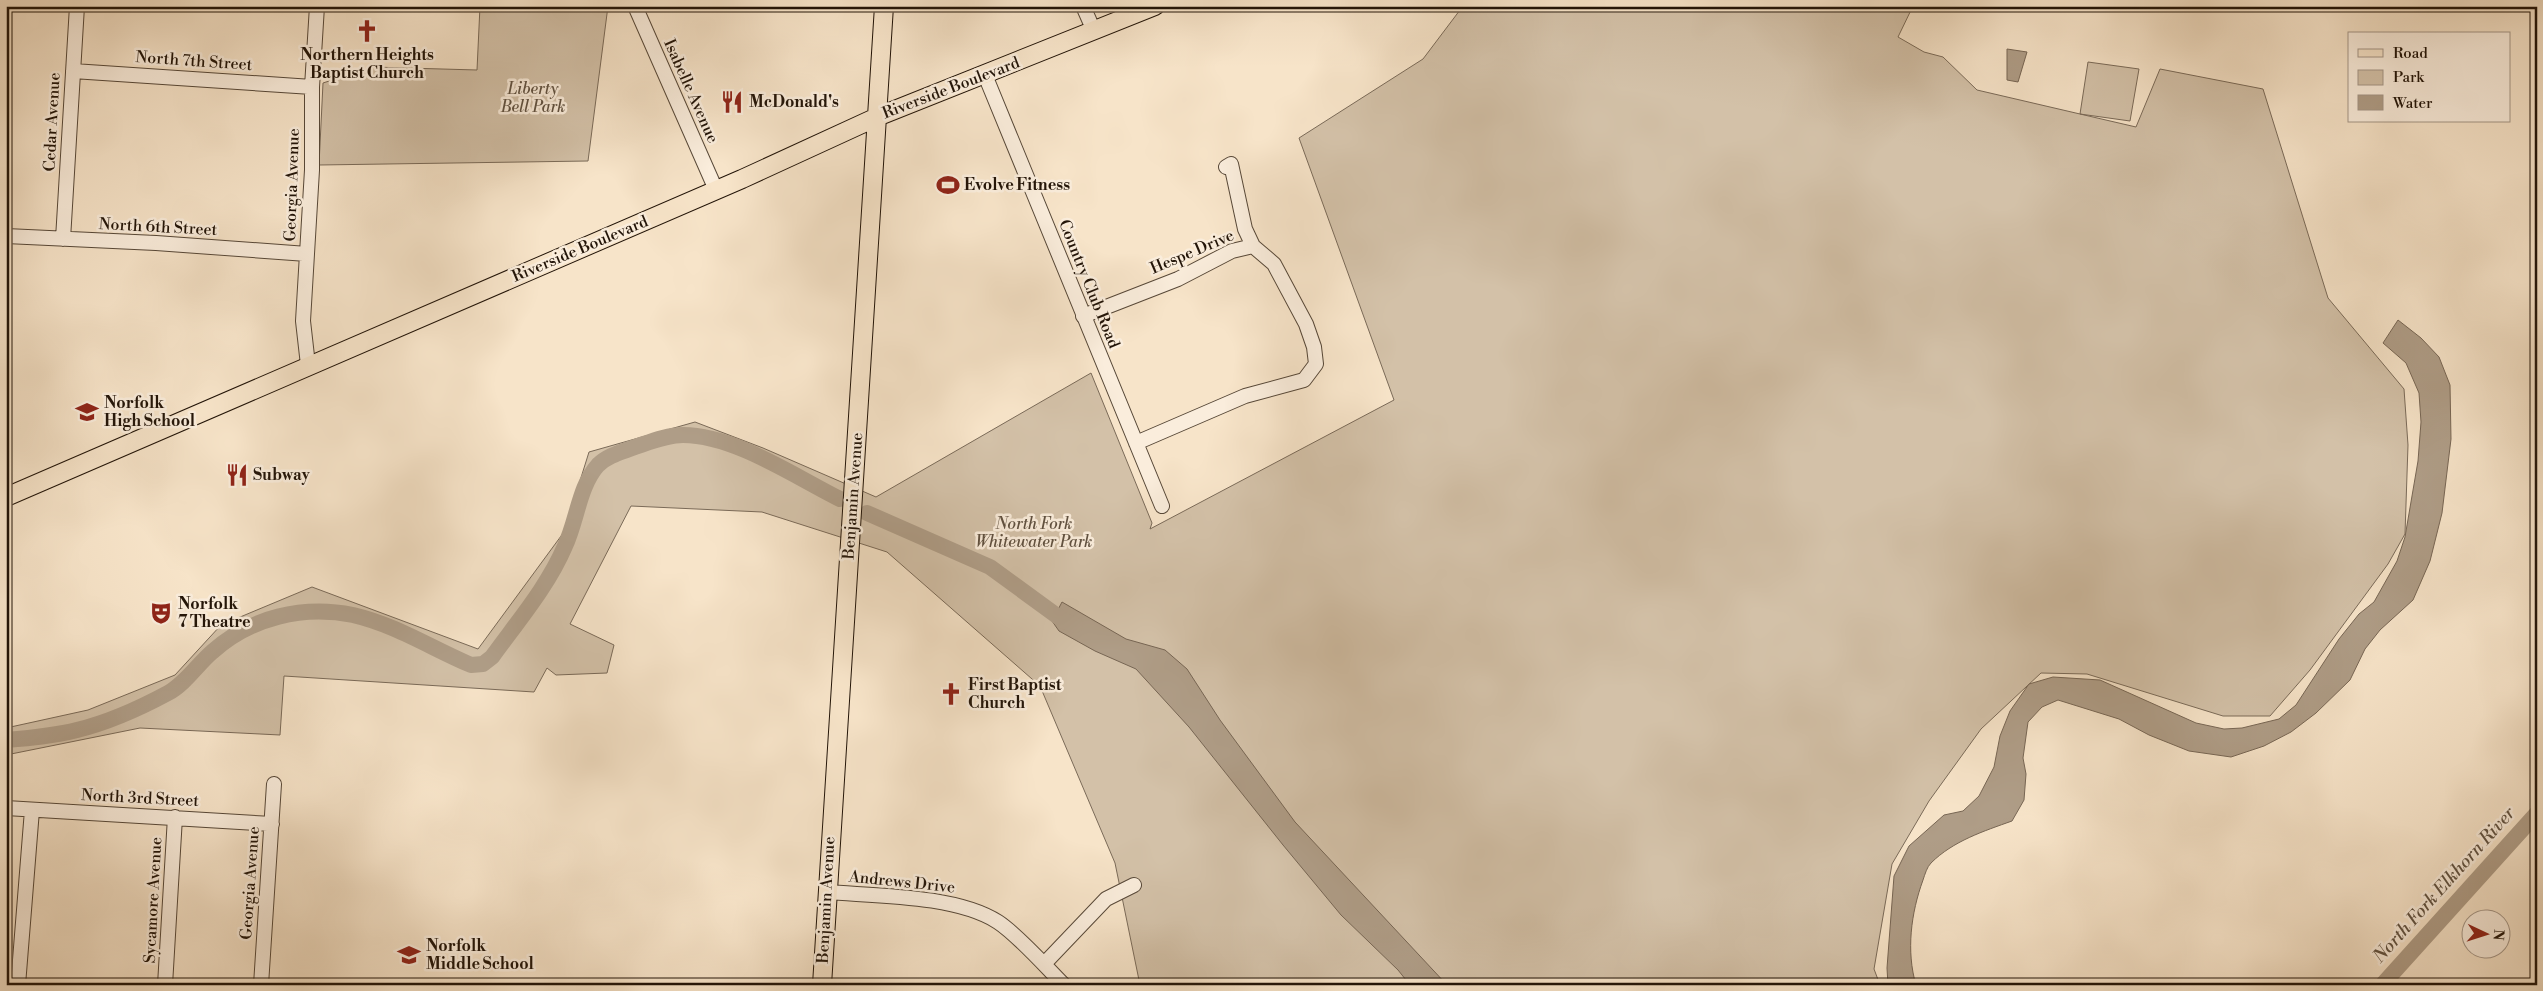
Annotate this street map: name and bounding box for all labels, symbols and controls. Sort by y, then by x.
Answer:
church icon: Northern Heights Baptist Church [354,18,380,44]
legend [2348,32,2510,122]
street label: Isabelle Avenue [659,36,723,146]
text: Road [2393,44,2428,63]
place label: Northern Heights Baptist Church [300,45,434,83]
street label: North 7th Street [135,47,253,75]
street label: Riverside Boulevard [879,53,1023,123]
text: Park [2393,68,2425,87]
street label: Cedar Avenue [39,72,65,172]
park label: Liberty Bell Park [500,79,565,117]
restaurant icon: McDonald's [719,89,745,115]
place label: McDonald's [749,92,839,112]
text: Water [2392,94,2433,113]
street label: Georgia Avenue [280,128,304,242]
sports icon: Evolve Fitness [935,172,961,198]
place label: Evolve Fitness [964,175,1070,195]
street label: Riverside Boulevard [509,211,651,287]
street label: North 6th Street [98,214,218,240]
street label: Country Club Road [1054,217,1124,351]
street label: Hespe Drive [1147,225,1237,279]
place label: Norfolk High School [104,393,196,431]
school or university icon: Norfolk High School [74,399,100,425]
street label: Benjamin Avenue [839,432,867,561]
restaurant icon: Subway [224,462,250,488]
place label: Subway [253,465,311,485]
park label: North Fork Whitewater Park [975,514,1093,552]
place label: Norfolk 7 Theatre [178,594,251,632]
theatre icon: Norfolk 7 Theatre [148,600,174,626]
place label: First Baptist Church [968,675,1062,713]
church icon: First Baptist Church [938,681,964,707]
street label: North 3rd Street [80,785,200,811]
water label: North Fork Elkhorn River [2368,803,2520,967]
street label: Georgia Avenue [236,826,264,940]
street label: Sycamore Avenue [140,836,166,964]
street label: Benjamin Avenue [813,836,839,965]
street label: Andrews Drive [847,866,956,898]
north arrow [2460,908,2510,958]
place label: Norfolk Middle School [426,936,535,974]
school or university icon: Norfolk Middle School [396,942,422,968]

